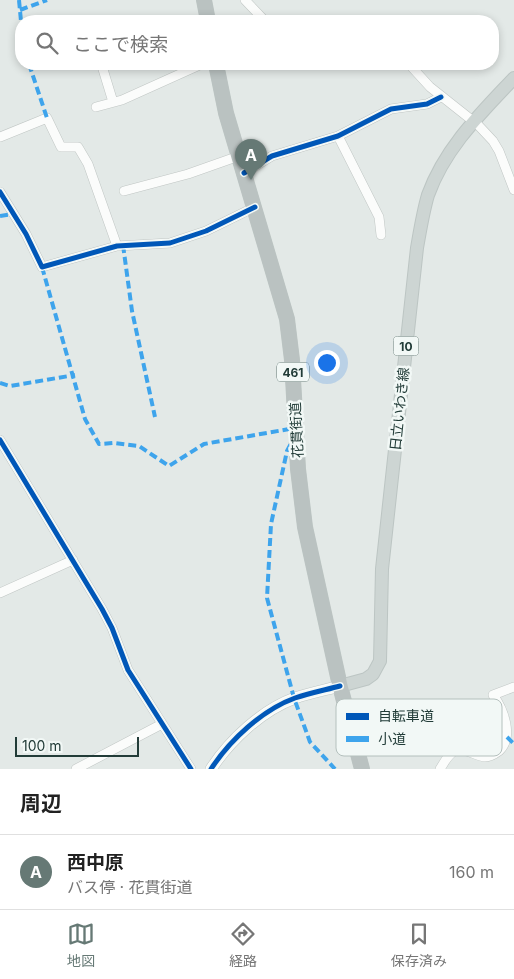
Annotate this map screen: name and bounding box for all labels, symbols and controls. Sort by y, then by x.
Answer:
search box [15,15,499,70]
icon: search [33,29,61,57]
text: ここで検索 [73,33,168,56]
pin: A [235,139,267,180]
road number: 10 [394,336,418,356]
your location [314,350,340,376]
road number: 461 [277,362,309,382]
street label: 日立いわき線 [386,366,412,452]
street label: 花貫街道 [286,402,306,458]
legend [336,699,502,756]
text: 自転車道 [378,707,434,724]
text: 小道 [378,730,406,747]
scale bar [15,734,139,757]
text: 100 m [22,737,62,754]
text: 周辺 [20,791,62,816]
text: 西中原 [67,851,124,874]
text: A [30,862,42,882]
text: 160 m [449,862,494,882]
text: バス停 · 花貫街道 [67,877,193,897]
tab: 地図 [67,920,95,970]
tab: 経路 [229,920,257,970]
tab: 保存済み [391,920,447,970]

